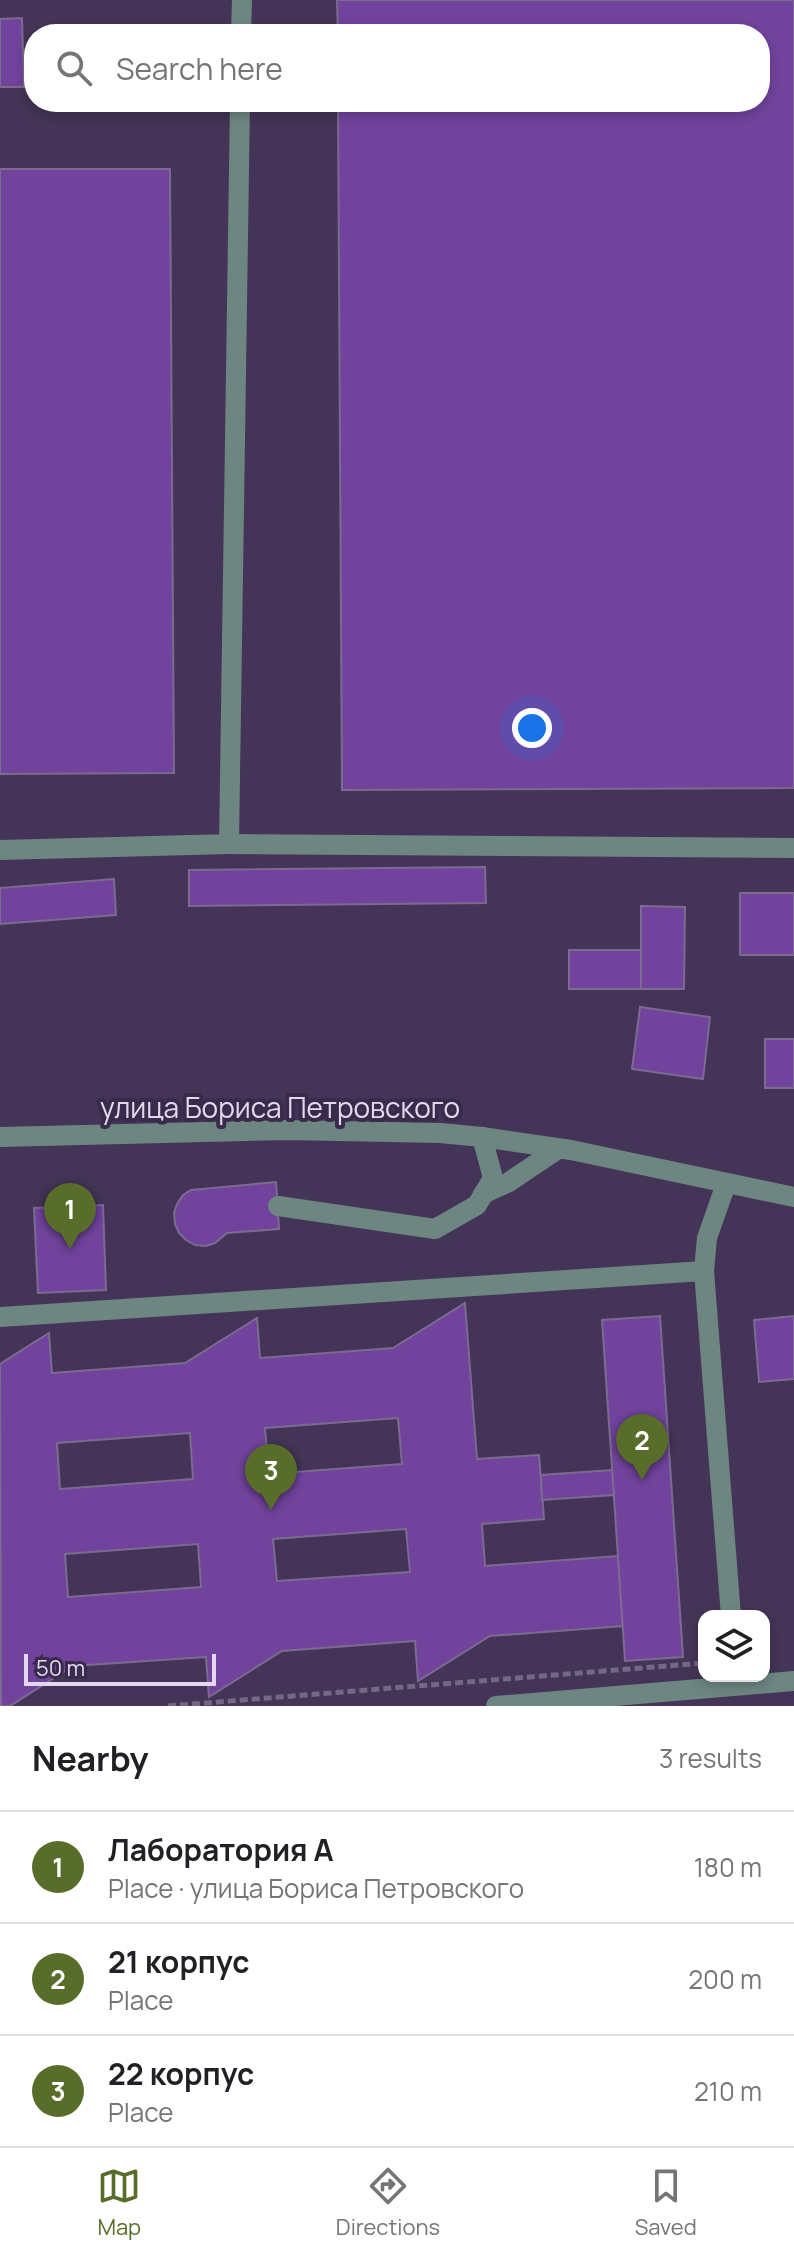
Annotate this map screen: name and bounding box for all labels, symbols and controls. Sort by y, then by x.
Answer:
search box [24,24,770,112]
icon: search [52,46,96,90]
text: Search here [116,48,283,89]
your location [512,708,552,748]
street label: улица Бориса Петровского [100,1088,460,1126]
pin: 1 [44,1183,96,1249]
pin: 2 [616,1414,668,1480]
pin: 3 [245,1444,297,1510]
map controls [698,1610,770,1682]
button: layers [698,1610,770,1682]
scale bar [24,1650,216,1686]
text: 50 m [36,1653,85,1683]
text: Nearby [32,1735,148,1781]
text: 3 results [659,1740,762,1776]
text: Лаборатория А [108,1829,334,1870]
text: 1 [52,1849,64,1885]
text: 180 m [694,1849,762,1885]
text: Place · улица Бориса Петровского [108,1870,524,1906]
text: 21 корпус [108,1941,250,1982]
text: 2 [50,1961,66,1997]
text: 200 m [688,1961,762,1997]
text: Place [108,1982,173,2018]
text: 22 корпус [108,2053,254,2094]
text: 3 [50,2073,66,2109]
text: 210 m [694,2073,762,2109]
text: Place [108,2094,173,2130]
tab: Map [97,2164,141,2242]
tab: Directions [336,2164,440,2242]
tab: Saved [635,2164,697,2242]

